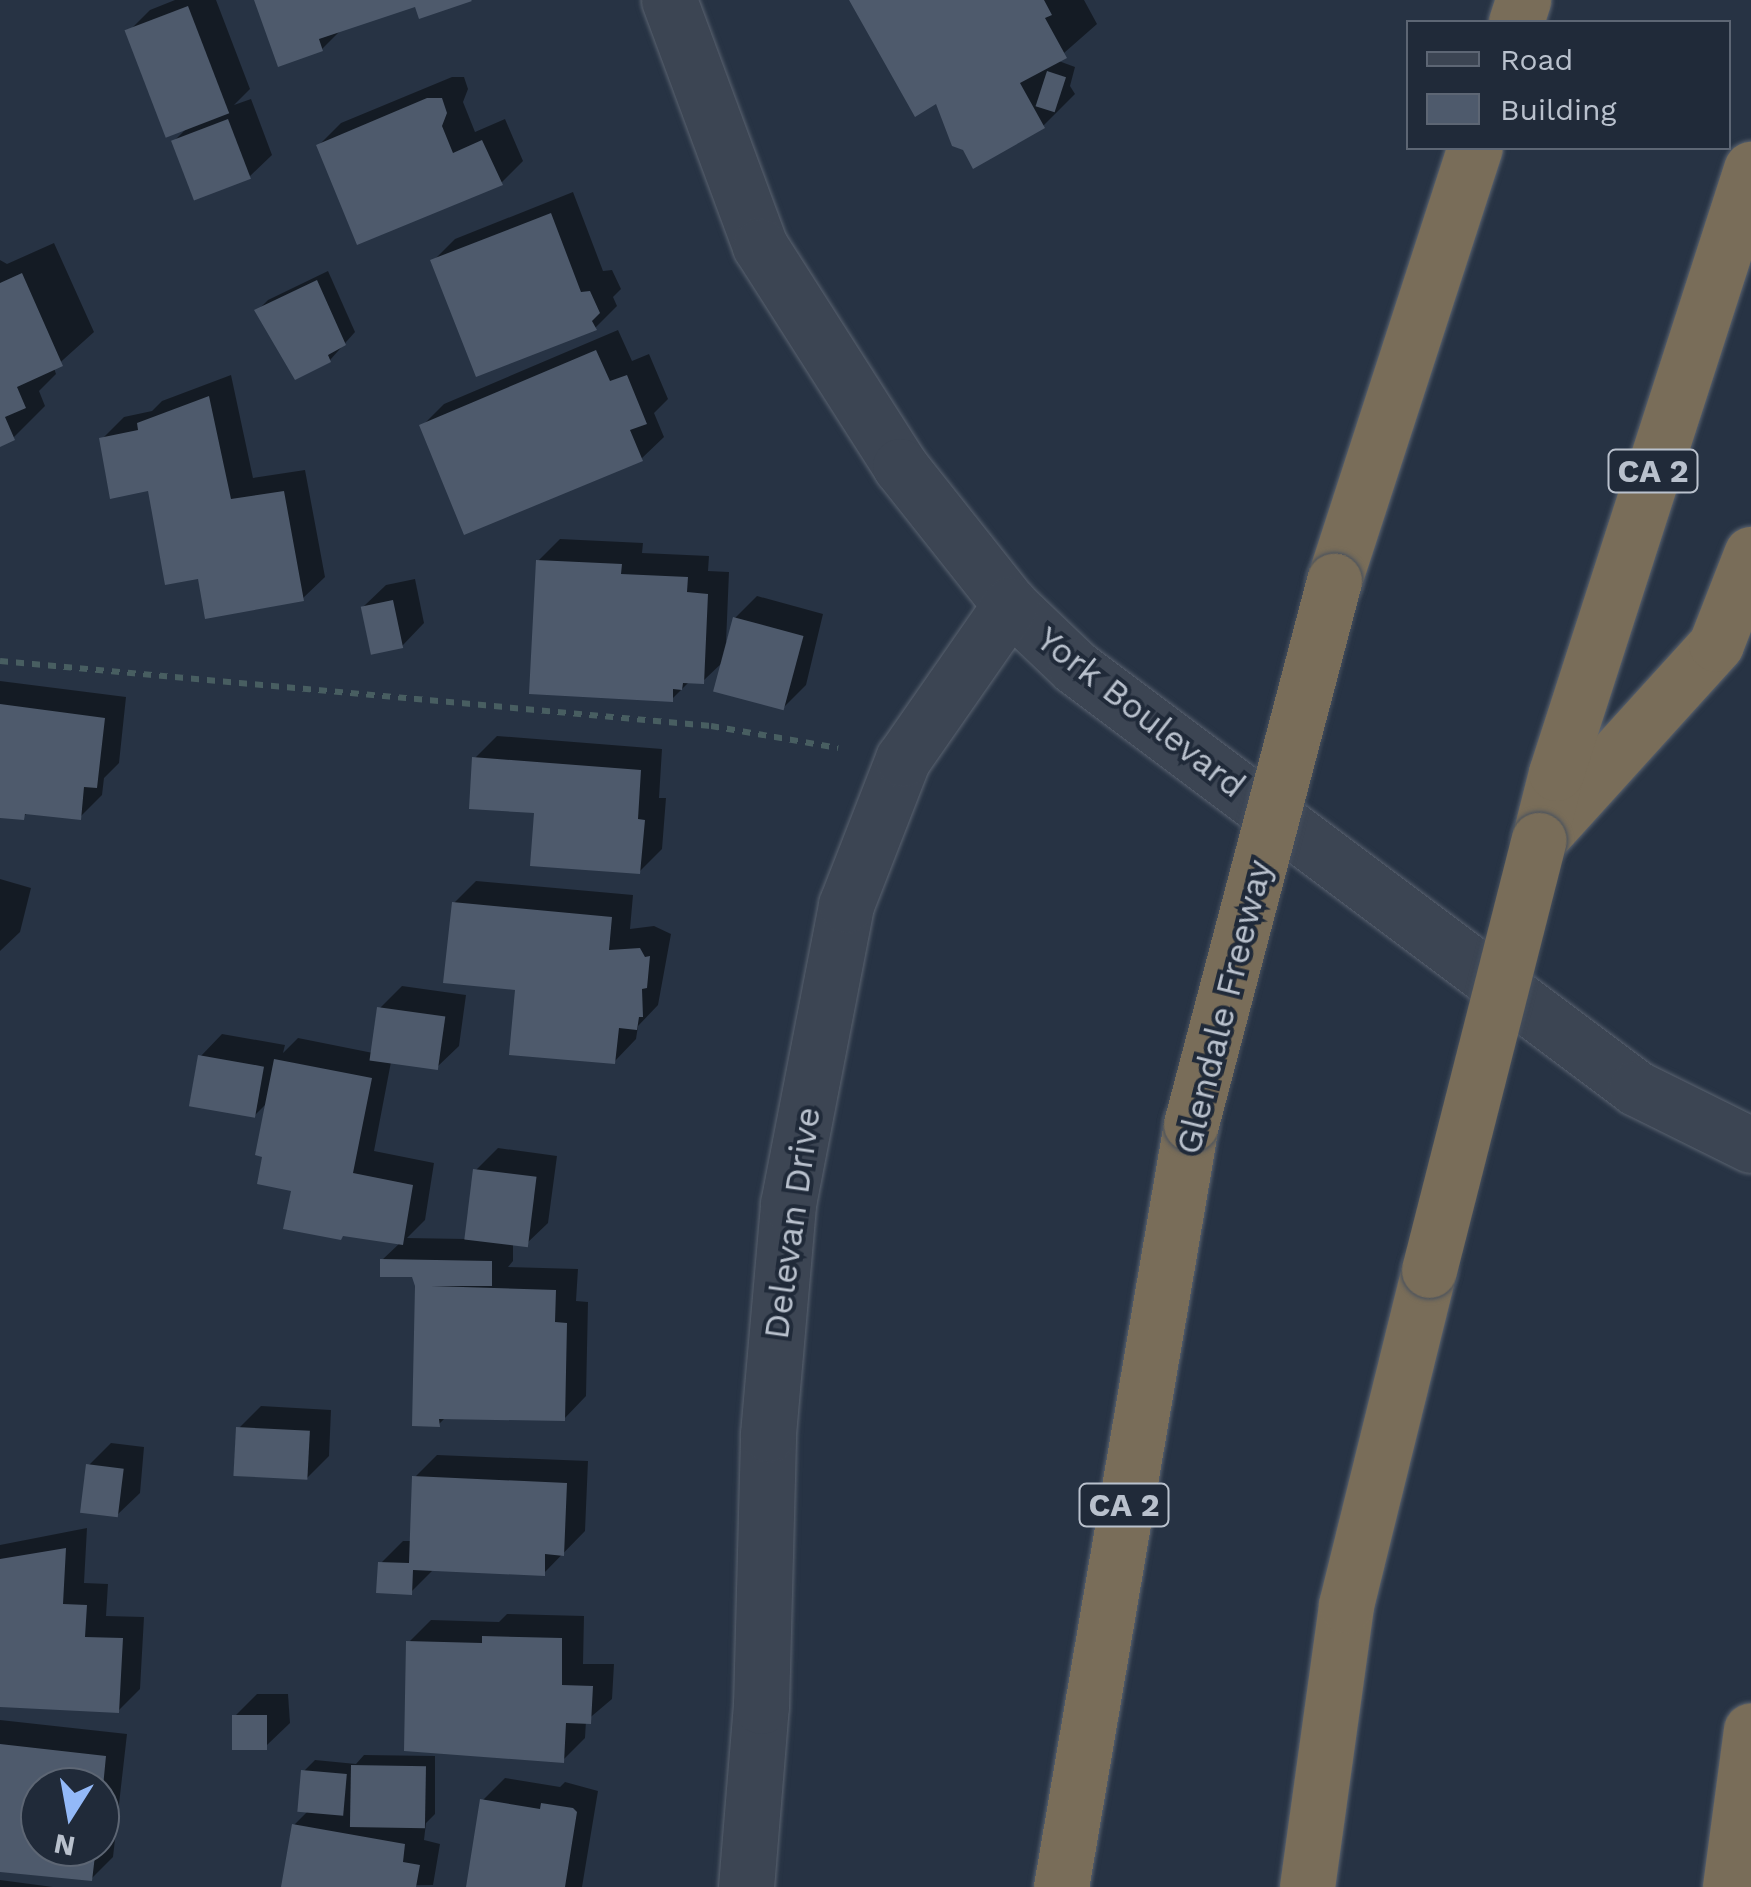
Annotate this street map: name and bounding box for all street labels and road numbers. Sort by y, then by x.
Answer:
road number: CA 2 [1606,444,1700,498]
street label: York Boulevard [1028,617,1254,807]
street label: Glendale Freeway [1167,855,1281,1159]
street label: Delevan Drive [755,1104,829,1342]
road number: CA 2 [1076,1478,1172,1532]

